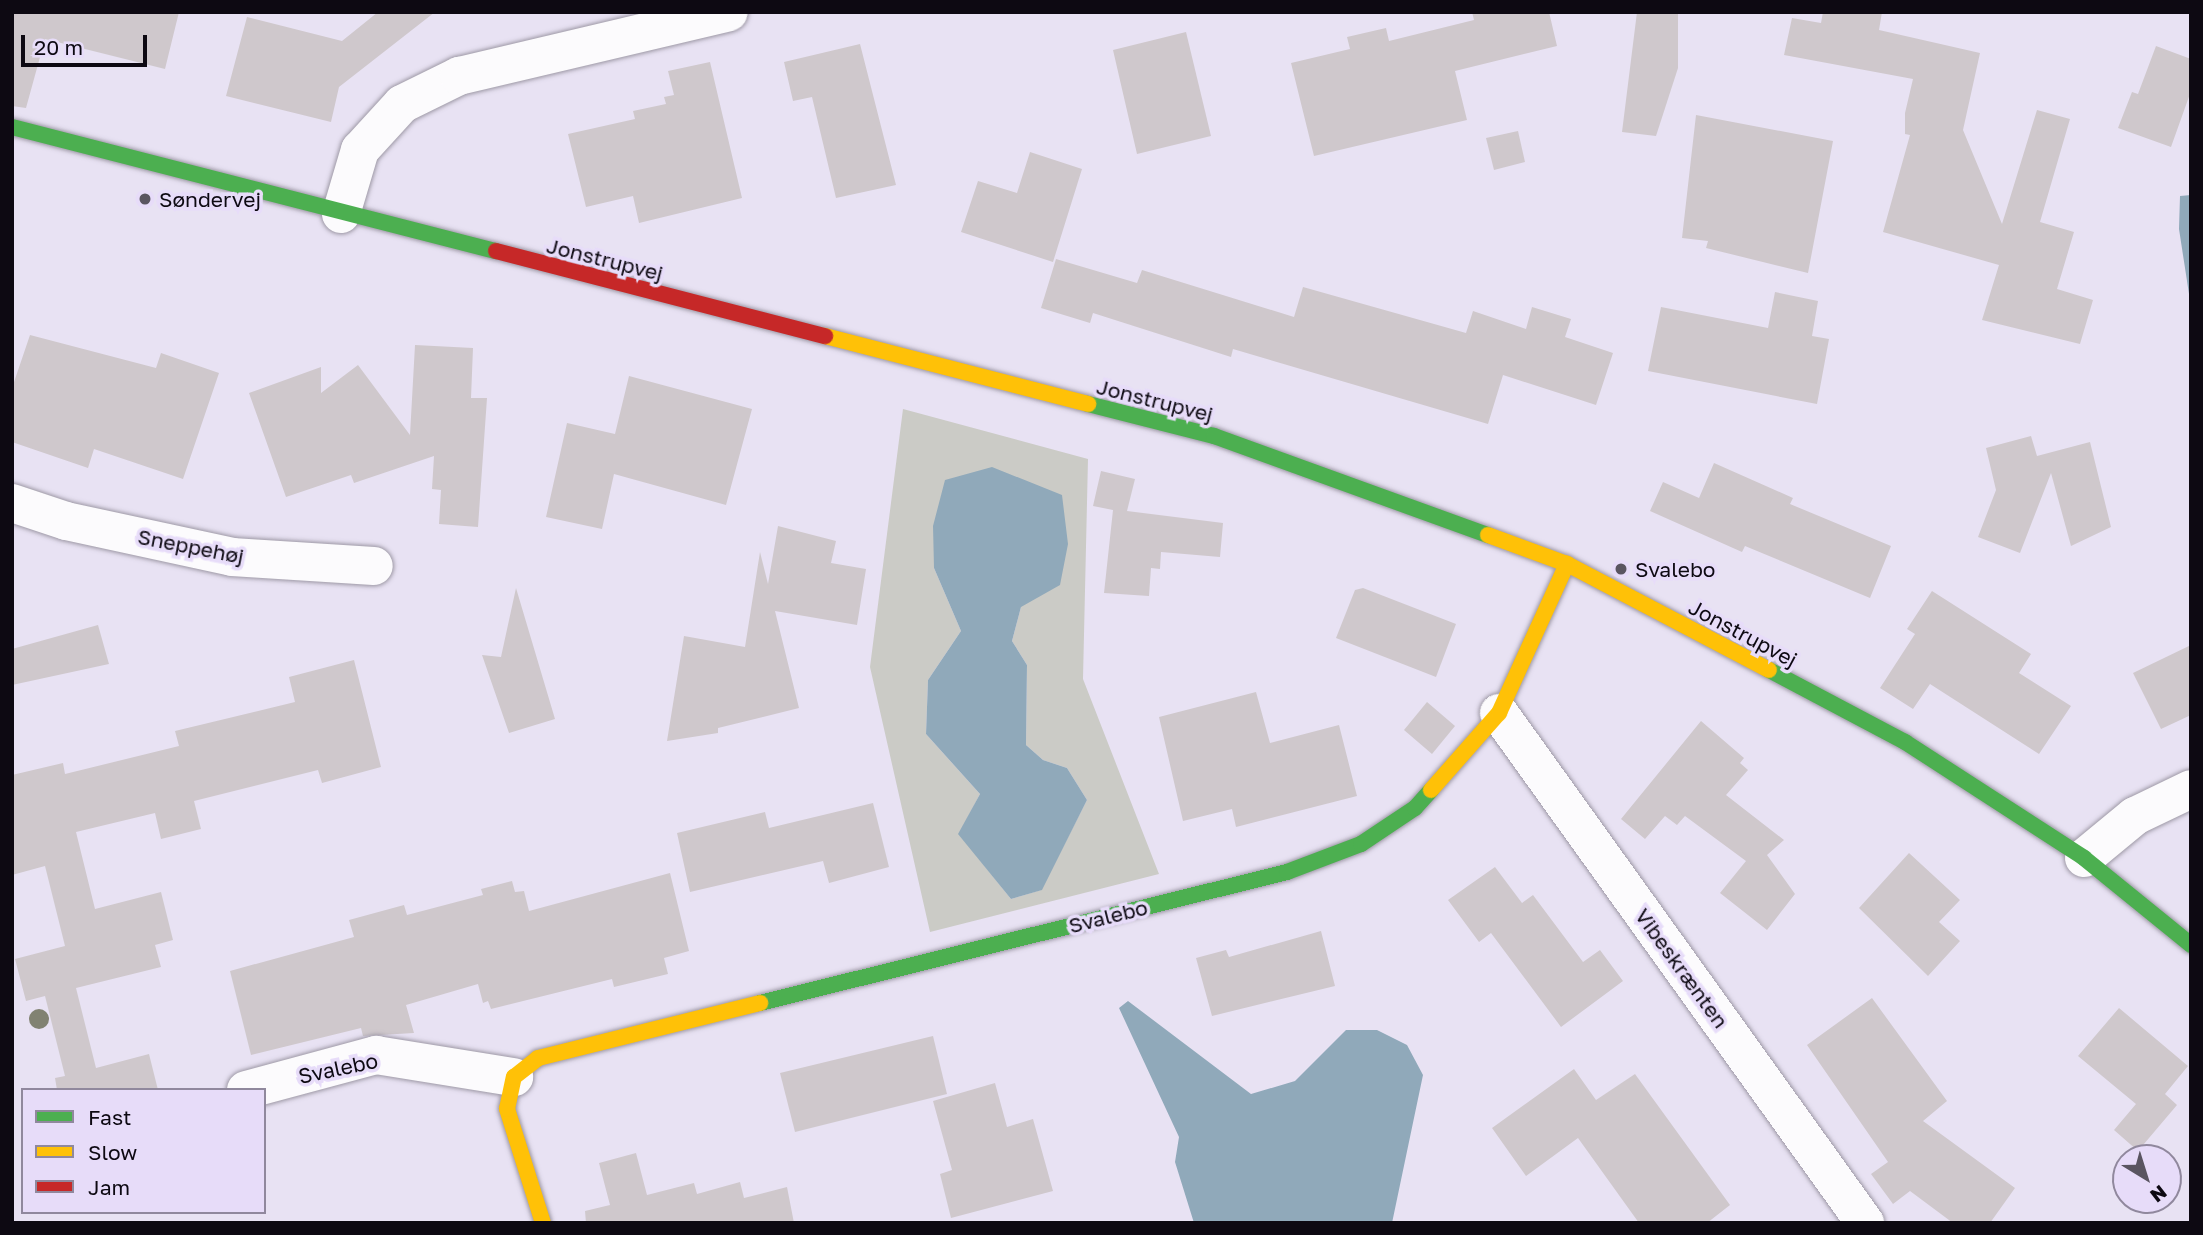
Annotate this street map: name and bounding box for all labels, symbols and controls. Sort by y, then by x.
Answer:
scale bar [24,21,150,65]
text: 20 m [34,34,83,60]
place label: Søndervej [159,186,261,212]
marker: Søndervej [137,191,153,207]
street label: Jonstrupvej [544,232,666,286]
street label: Jonstrupvej [1094,373,1216,427]
street label: Sneppehøj [136,523,246,569]
place label: Svalebo [1635,556,1715,582]
marker: Svalebo [1613,561,1629,577]
street label: Jonstrupvej [1684,594,1802,672]
street label: Svalebo [1066,894,1150,938]
street label: Vibeskrænten [1630,903,1734,1033]
street label: Svalebo [296,1047,380,1089]
legend [21,1088,266,1214]
text: Fast [88,1104,131,1130]
text: Slow [88,1139,137,1165]
north arrow [2112,1144,2182,1214]
text: Jam [88,1174,130,1200]
text: N [2146,1181,2172,1208]

